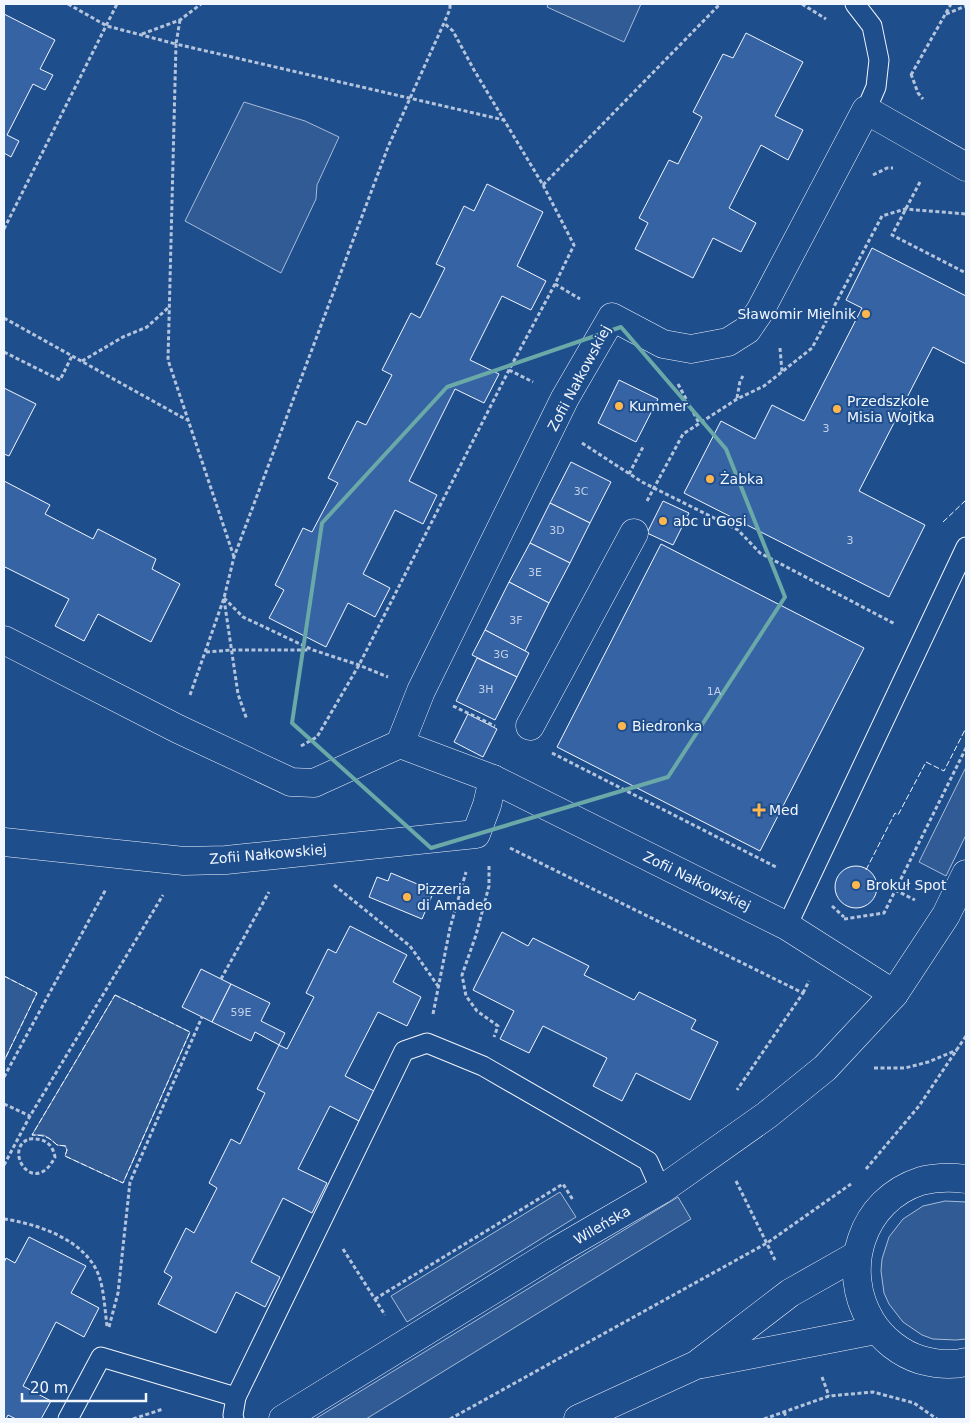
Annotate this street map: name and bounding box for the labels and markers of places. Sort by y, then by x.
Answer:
place label: Sławomir Mielnik [737,306,857,322]
marker: Sławomir Mielnik [860,308,872,320]
place label: Przedszkole Misia Wojtka [847,393,935,425]
place label: Kummer [629,398,688,414]
marker: Kummer [613,400,625,412]
marker: Przedszkole Misia Wojtka [831,403,843,415]
place label: Żabka [720,470,764,487]
marker: Żabka [704,473,716,485]
place label: abc u Gosi [673,513,747,529]
marker: abc u Gosi [657,515,669,527]
place label: Biedronka [632,718,702,734]
marker: Biedronka [616,720,628,732]
place label: Med [769,802,799,818]
marker: Med [753,804,765,816]
place label: Brokuł Spot [866,877,947,893]
marker: Brokuł Spot [850,879,862,891]
place label: Pizzeria di Amadeo [417,881,492,913]
marker: Pizzeria di Amadeo [401,891,413,903]

